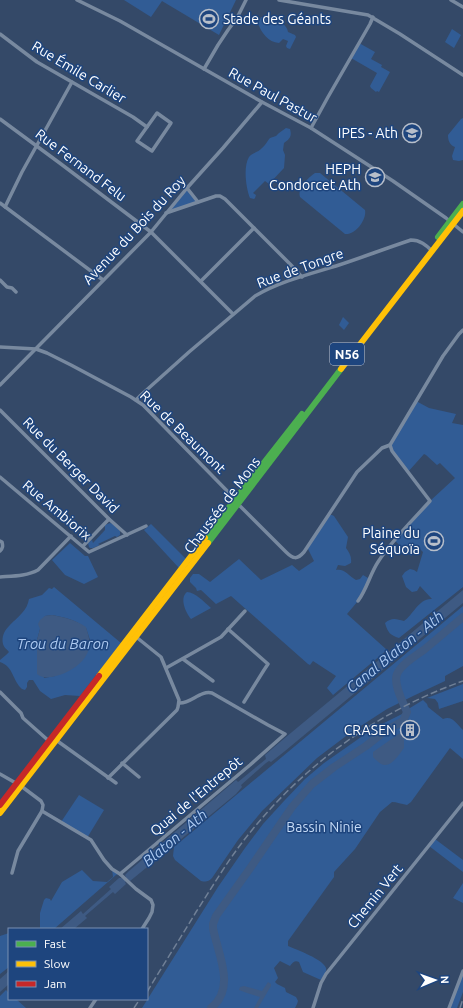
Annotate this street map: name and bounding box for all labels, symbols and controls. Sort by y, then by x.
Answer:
sports icon: Stade des Géants [198,8,220,30]
place label: Stade des Géants [223,11,331,27]
street label: Rue Émile Carlier [29,37,130,107]
street label: Rue Paul Pastur [226,64,320,126]
school or university icon: IPES - Ath [401,122,423,144]
place label: IPES - Ath [338,125,398,141]
street label: Rue Fernand Felu [33,126,129,204]
place label: HEPH Condorcet Ath [269,161,361,193]
school or university icon: HEPH Condorcet Ath [364,166,386,188]
street label: Avenue du Bois du Roy [80,172,189,288]
street label: Rue de Tongre [254,245,346,291]
road number: N56 [330,343,364,365]
street label: Rue de Beaumont [137,387,229,477]
street label: Rue du Berger David [20,414,122,516]
street label: Chaussée de Mons [181,454,263,556]
street label: Rue Ambiorix [20,477,94,543]
place label: Plaine du Séquoïa [362,525,420,557]
sports icon: Plaine du Séquoïa [423,530,445,552]
water label: Canal Blaton - Ath [343,607,447,696]
water label: Trou du Baron [17,635,109,652]
building icon: CRASEN [399,719,421,741]
place label: CRASEN [344,722,396,738]
street label: Quai de l'Entrepôt [147,753,246,839]
water label: Blaton - Ath [139,806,210,869]
park label: Bassin Ninie [286,819,362,835]
street label: Chemin Vert [344,860,406,931]
legend [8,928,148,1000]
text: Fast [44,937,66,950]
text: Slow [44,957,70,970]
north arrow [415,960,455,1000]
text: N [439,975,451,984]
text: Jam [44,977,66,990]

